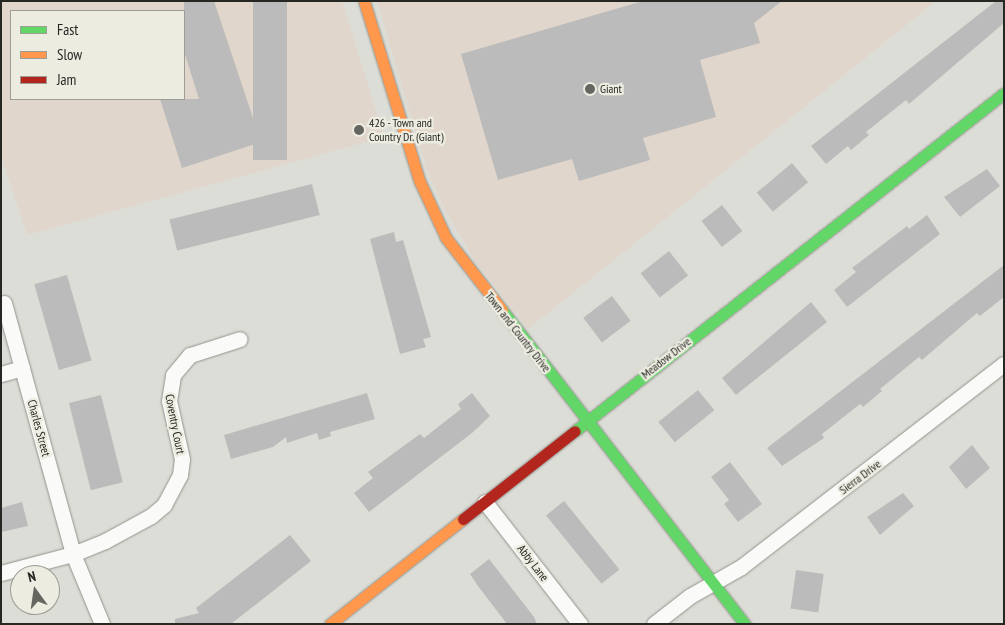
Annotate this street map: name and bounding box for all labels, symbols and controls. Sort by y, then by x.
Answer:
legend [10,10,185,100]
text: Fast [57,20,78,39]
text: Slow [57,45,82,64]
text: Jam [57,70,76,89]
place label: Giant [600,82,622,96]
marker: Giant [584,83,596,95]
place label: 426 - Town and Country Dr. (Giant) [369,116,445,144]
marker: 426 - Town and Country Dr. (Giant) [353,124,365,136]
street label: Town and Country Drive [482,289,554,375]
street label: Meadow Drive [638,334,694,382]
street label: Coventry Court [162,393,188,455]
street label: Charles Street [25,398,53,458]
street label: Sierra Drive [836,457,884,497]
street label: Abby Lane [514,542,552,584]
north arrow [10,565,60,615]
text: N [26,567,37,586]

